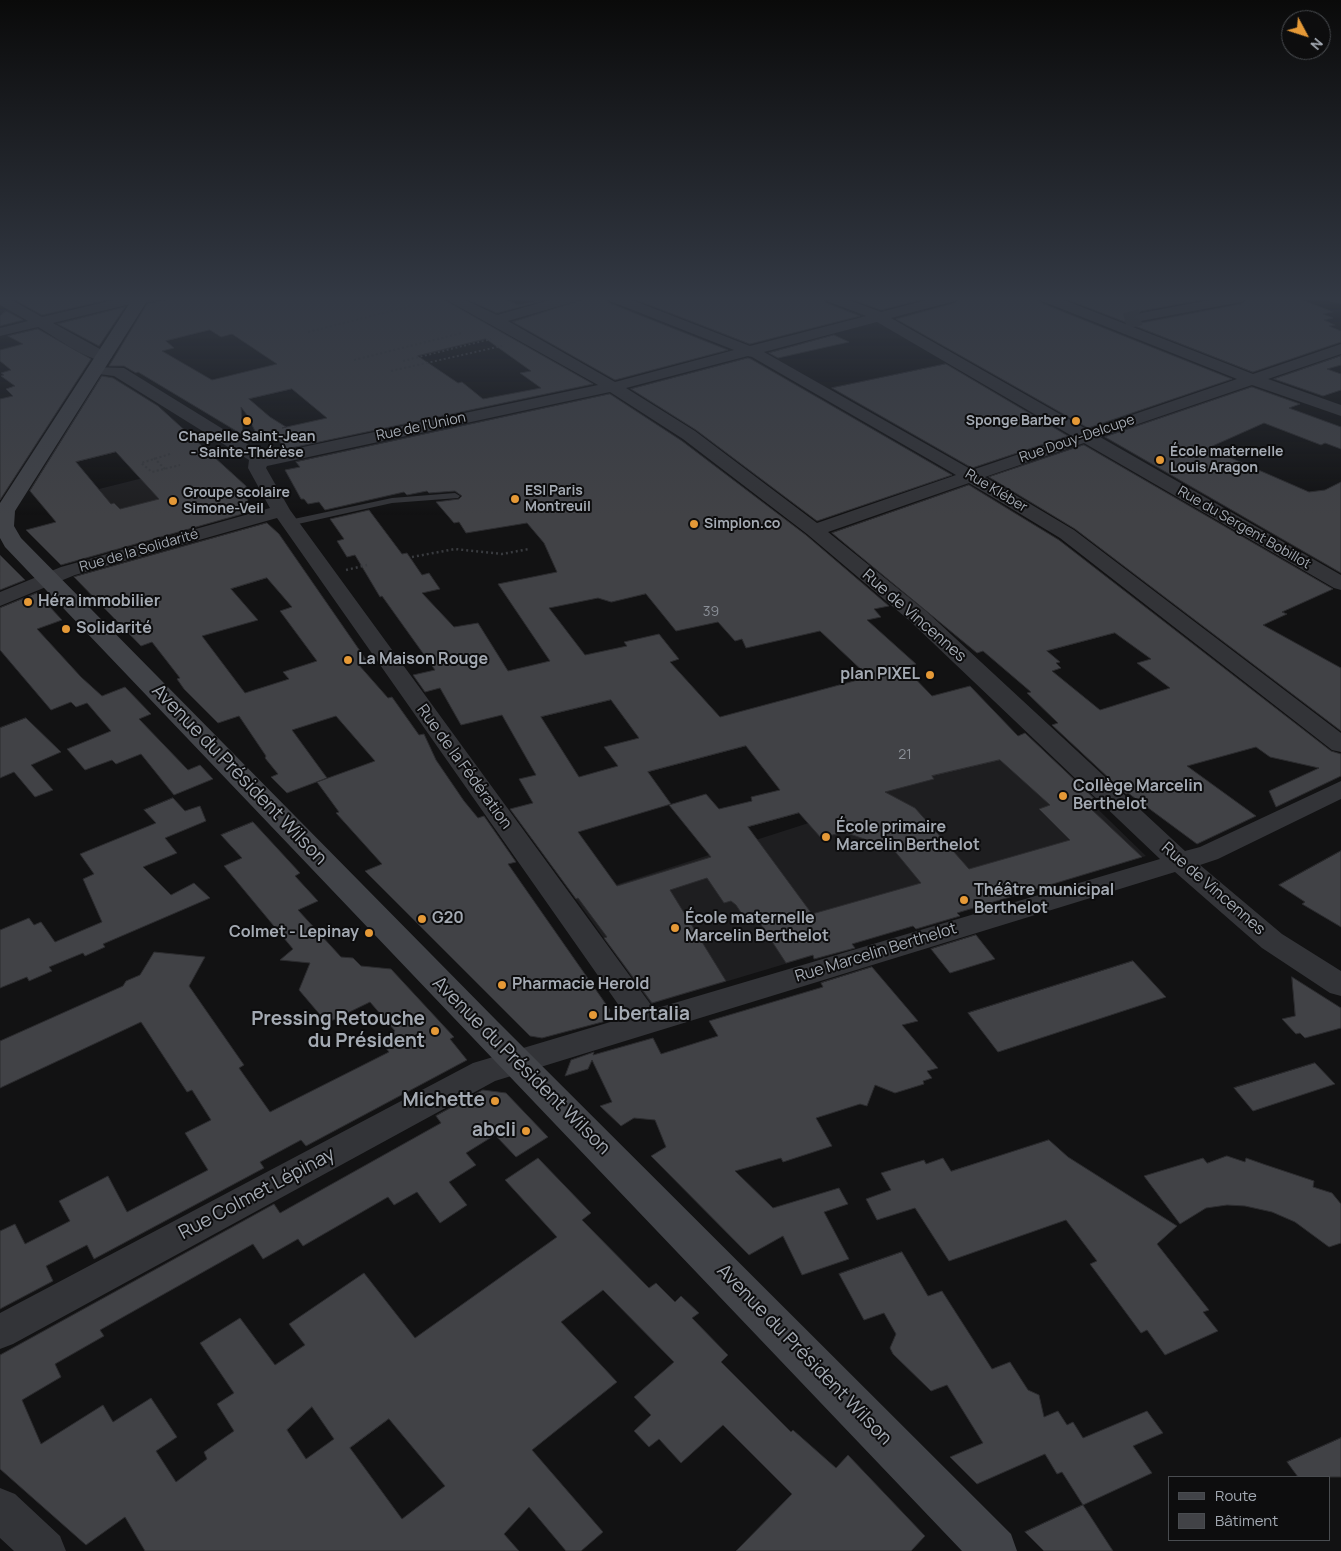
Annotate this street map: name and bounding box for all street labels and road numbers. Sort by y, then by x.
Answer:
street label: Rue de l'Union [375,409,467,445]
street label: Rue Douy-Delcupe [1017,411,1137,467]
street label: Rue Kléber [962,466,1030,516]
street label: Rue du Sergent Bobillot [1174,483,1314,573]
street label: Rue de la Solidarité [78,526,200,576]
street label: Rue de Vincennes [858,566,970,666]
street label: Avenue du Président Wilson [147,680,331,870]
street label: Rue de la Fédération [412,701,516,833]
street label: Rue de Vincennes [1157,839,1269,939]
street label: Rue Marcelin Berthelot [793,919,959,987]
street label: Avenue du Président Wilson [427,972,615,1160]
street label: Rue Colmet Lépinay [175,1143,339,1245]
street label: Avenue du Président Wilson [712,1260,896,1450]

